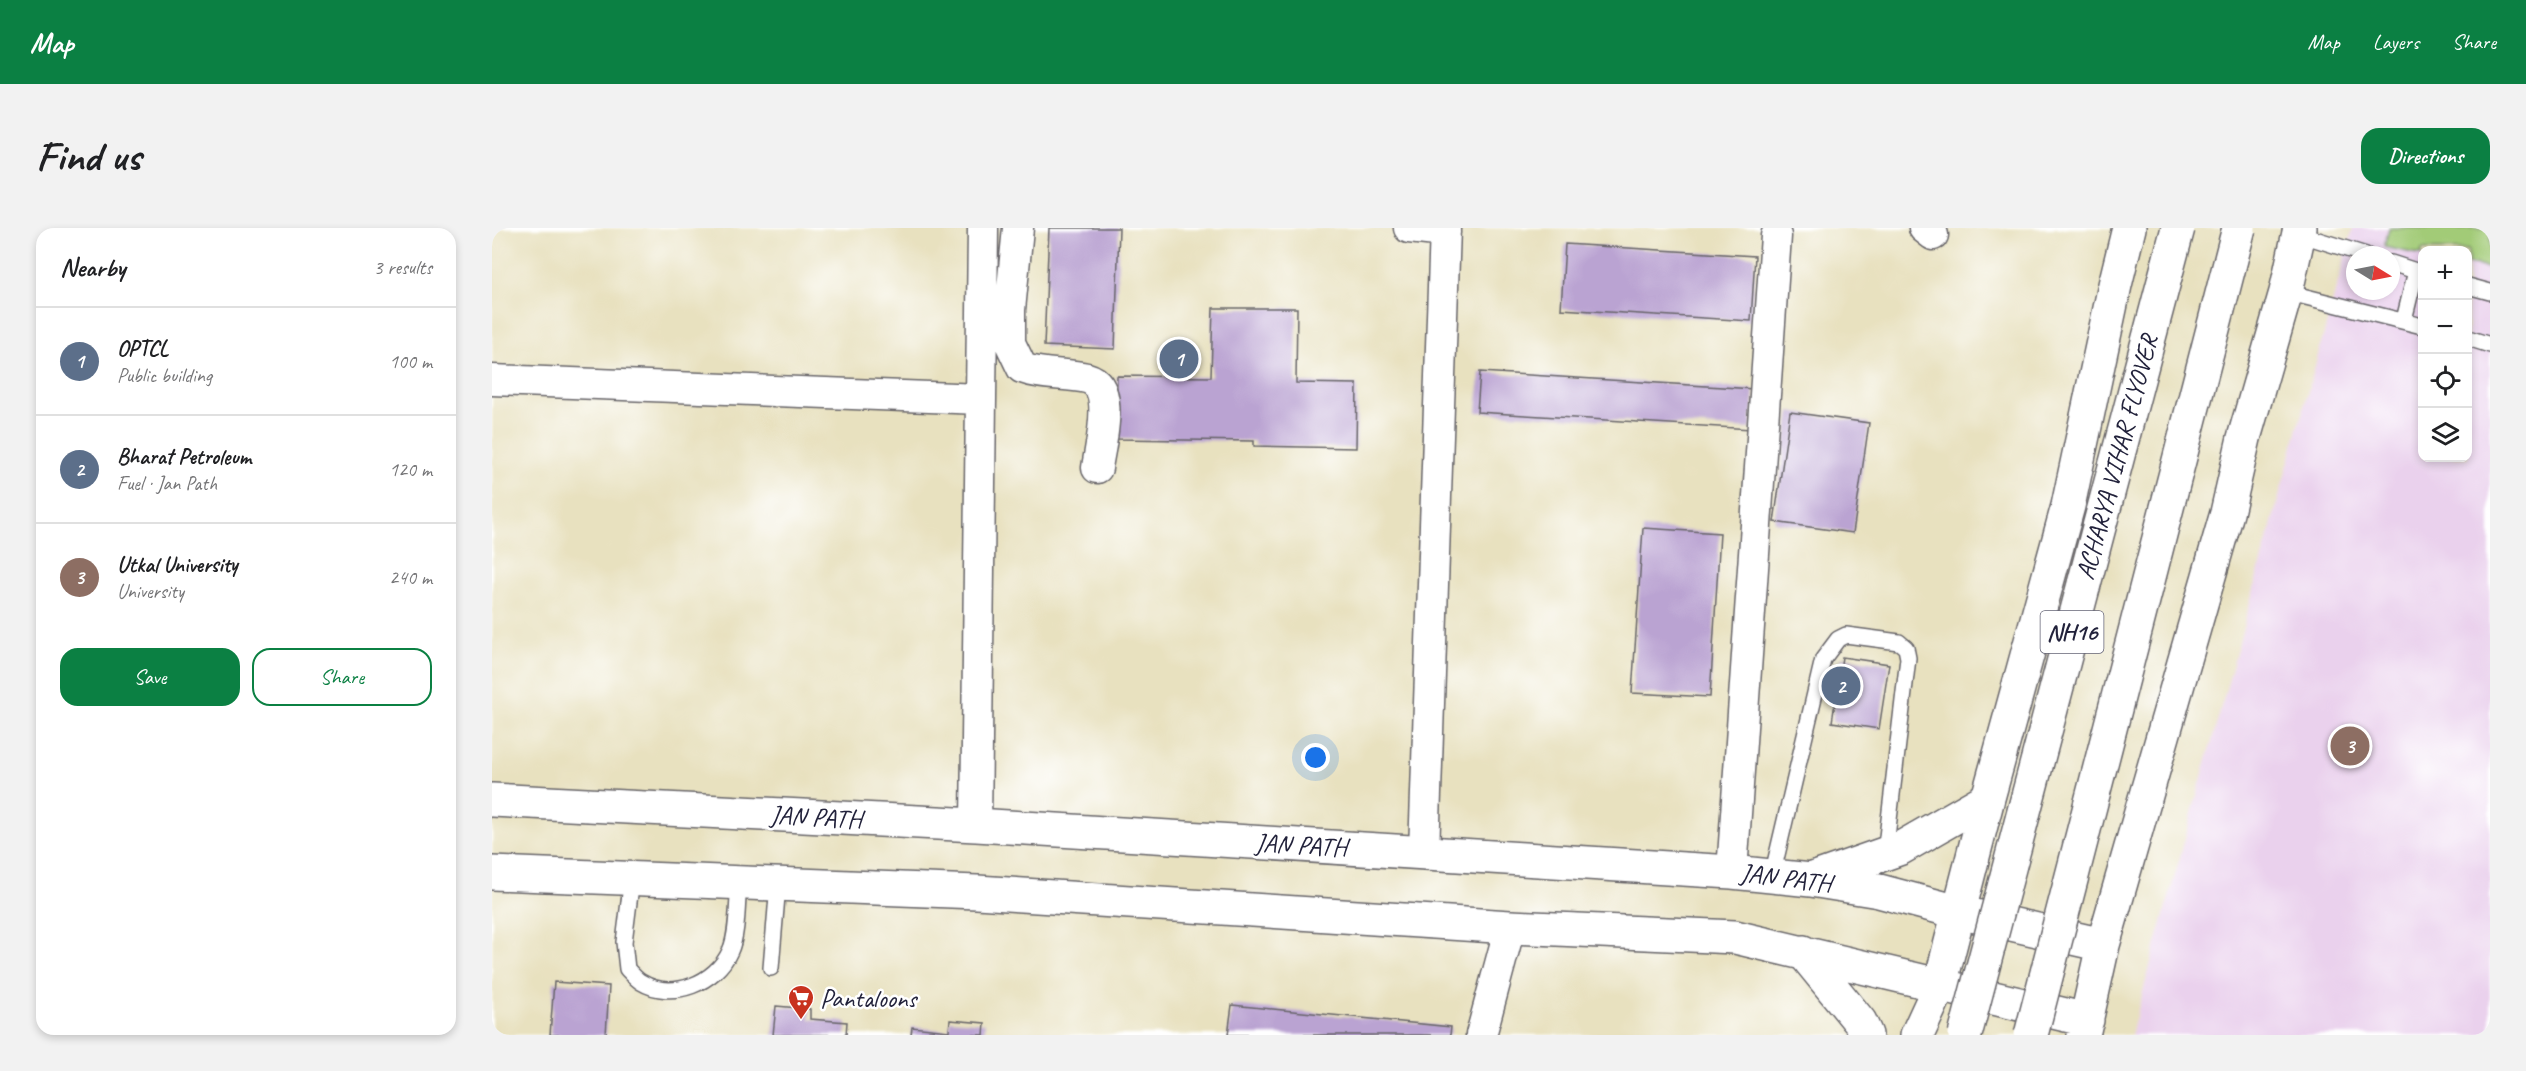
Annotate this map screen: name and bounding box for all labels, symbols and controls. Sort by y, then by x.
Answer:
text: Map [30,25,73,60]
text: Map [2307,29,2340,55]
text: Layers [2373,29,2419,55]
text: Share [2452,29,2496,55]
button: Directions [2361,128,2490,184]
text: Find us [36,130,141,183]
north arrow [2346,246,2400,300]
map controls [2418,246,2472,462]
button: + [2418,246,2472,300]
text: Nearby [60,251,125,284]
text: 3 results [373,255,432,280]
button: − [2418,300,2472,354]
street label: ACHARYA VIHAR FLYOVER [2068,329,2166,583]
text: OPTCL [117,335,168,363]
pin: 1 [1160,336,1198,382]
text: 1 [75,349,84,374]
text: 100 m [389,349,432,374]
button: locate [2418,354,2472,408]
text: Public building [117,363,212,388]
button: layers [2418,408,2472,462]
text: Bharat Petroleum [117,443,251,471]
text: 2 [75,457,84,482]
text: 120 m [389,457,432,482]
text: Fuel · Jan Path [117,471,217,496]
text: Utkal University [117,551,238,579]
text: 3 [75,565,84,590]
text: 240 m [389,565,432,590]
text: University [117,579,184,604]
road number: NH16 [2040,611,2104,653]
button: Save [60,648,240,706]
button: Share [252,648,432,706]
pin: 2 [1822,664,1860,708]
pin: 3 [2330,724,2370,768]
your location [1301,743,1330,772]
street label: JAN PATH [767,798,867,836]
street label: JAN PATH [1252,826,1352,864]
street label: JAN PATH [1737,856,1838,900]
place label: Pantaloons [820,982,919,1015]
supermarket icon: Pantaloons [786,983,816,1021]

